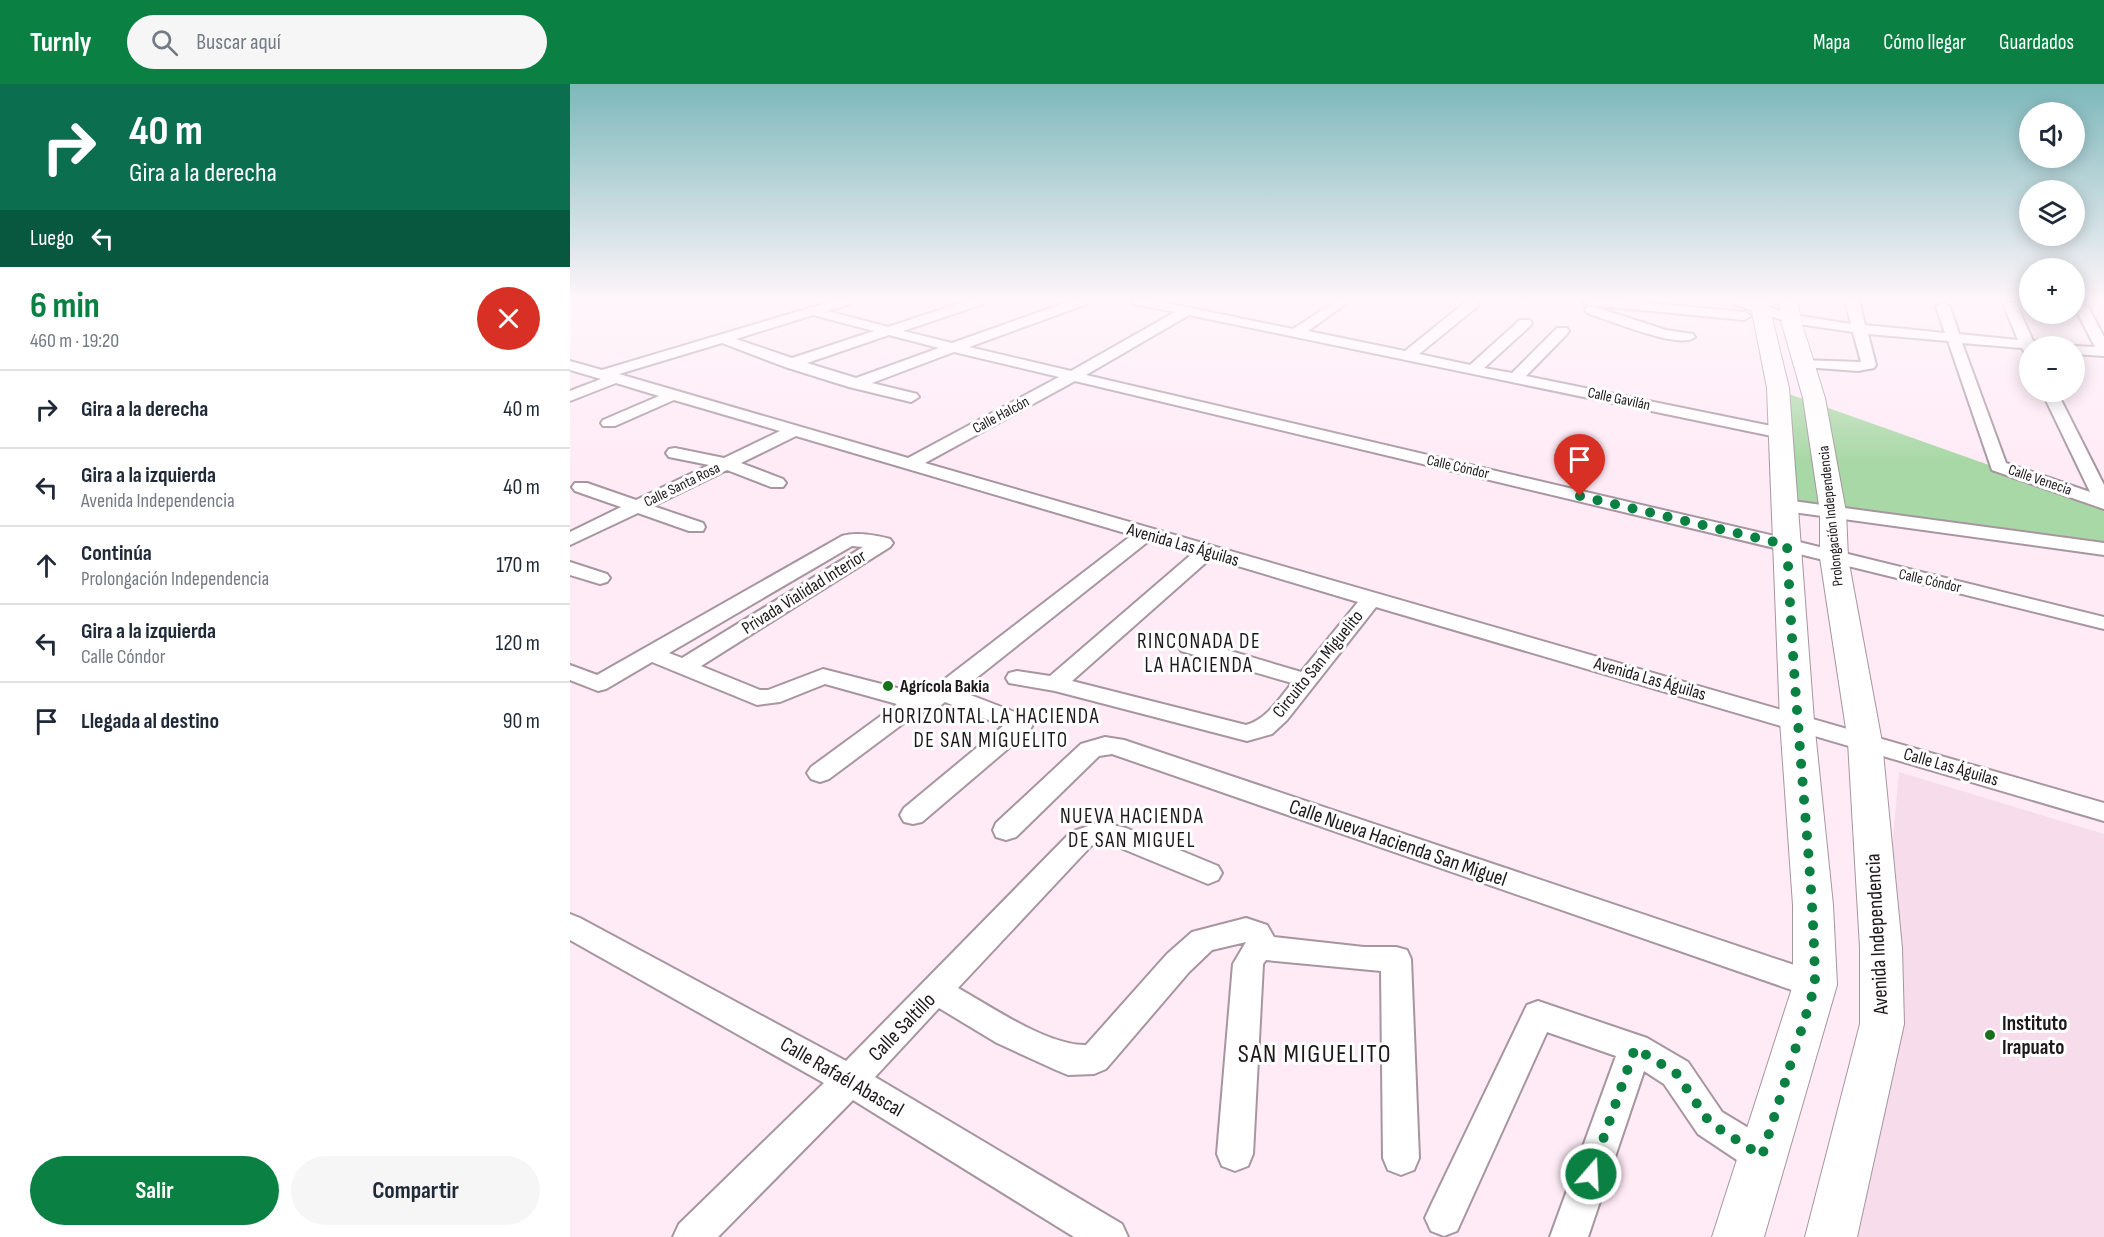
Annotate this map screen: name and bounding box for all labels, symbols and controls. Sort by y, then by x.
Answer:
search box [127,15,547,69]
text: Turnly [30,26,91,59]
icon: search [148,26,181,59]
text: Buscar aquí [196,29,281,56]
text: Mapa [1813,30,1850,55]
text: Cómo llegar [1883,30,1966,55]
text: Guardados [1999,30,2074,55]
map controls [2019,102,2085,402]
button: sound [2019,102,2085,168]
text: 40 m [129,106,203,157]
icon: right [30,108,108,186]
text: Gira a la derecha [129,157,277,189]
button: layers [2019,180,2085,246]
icon: left [86,222,119,255]
text: Luego [30,225,74,252]
button: + [2019,258,2085,324]
text: 6 min [30,285,100,328]
button: close [477,287,540,350]
text: 460 m · 19:20 [30,329,119,353]
button: − [2019,336,2085,402]
street label: Calle Gavilán [1586,383,1652,415]
street label: Calle Halcón [969,392,1033,438]
icon: right [30,393,63,426]
text: Gira a la derecha [81,396,208,423]
text: 40 m [503,396,540,423]
pin [1554,434,1605,496]
icon: arrive [1563,443,1596,476]
street label: Prolongación Independencia [1814,445,1848,587]
street label: Calle Cóndor [1425,451,1492,484]
street label: Calle Santa Rosa [641,458,723,512]
street label: Calle Venecia [2006,460,2075,500]
text: Gira a la izquierda [81,462,216,489]
icon: left [30,471,63,504]
text: 40 m [503,474,540,501]
text: Avenida Independencia [81,489,235,513]
street label: Avenida Las Águilas [1124,519,1241,571]
text: Continúa [81,540,152,567]
street label: Privada Vialidad Interior [738,545,870,639]
icon: ahead [30,549,63,582]
text: 170 m [496,552,540,579]
street label: Calle Cóndor [1897,565,1964,598]
text: Prolongación Independencia [81,567,269,591]
street label: Circuito San Miguelito [1268,606,1368,722]
text: Gira a la izquierda [81,618,216,645]
icon: left [30,627,63,660]
district label: RINCONADA DE LA HACIENDA [1137,629,1261,678]
text: 120 m [496,630,540,657]
text: Calle Cóndor [81,645,165,669]
street label: Avenida Las Águilas [1591,653,1708,705]
place label: Agrícola Bakia [899,676,989,697]
marker: Agrícola Bakia [881,679,895,693]
district label: HORIZONTAL LA HACIENDA DE SAN MIGUELITO [882,704,1100,753]
icon: arrive [30,705,63,738]
text: Llegada al destino [81,708,219,735]
text: 90 m [503,708,540,735]
street label: Calle Las Águilas [1901,743,2001,791]
street label: Calle Nueva Hacienda San Miguel [1286,794,1510,892]
district label: NUEVA HACIENDA DE SAN MIGUEL [1060,804,1204,853]
street label: Avenida Independencia [1860,853,1894,1016]
street label: Calle Saltillo [863,988,941,1066]
place label: Instituto Irapuato [2002,1011,2067,1060]
marker: Instituto Irapuato [1983,1028,1997,1042]
street label: Calle Rafaél Abascal [776,1032,908,1122]
district label: SAN MIGUELITO [1238,1039,1392,1070]
position arrow [1559,1142,1623,1206]
button: Salir [30,1156,279,1225]
button: Compartir [291,1156,540,1225]

